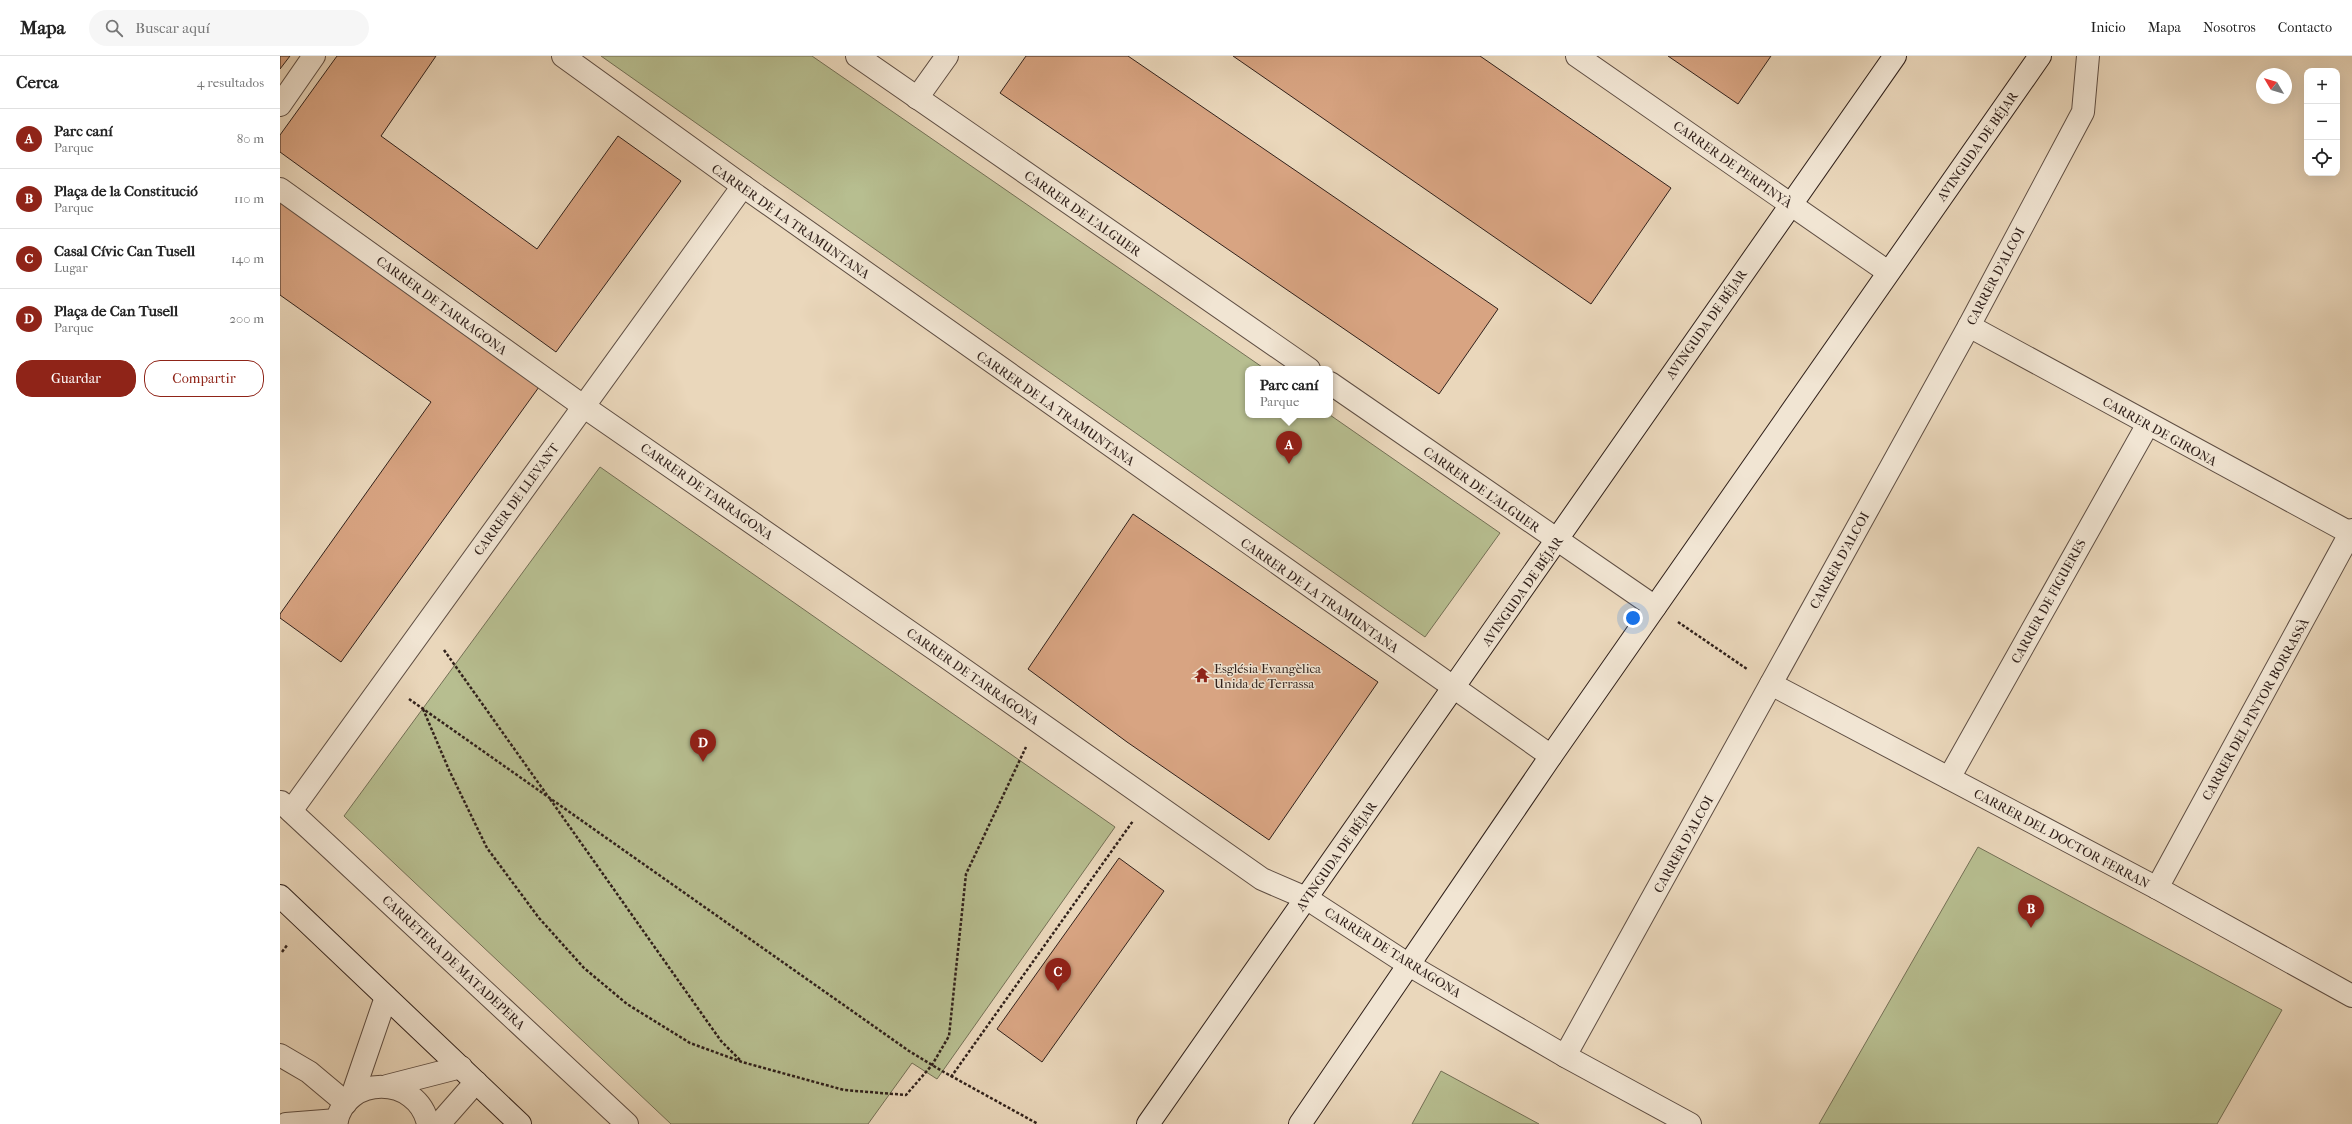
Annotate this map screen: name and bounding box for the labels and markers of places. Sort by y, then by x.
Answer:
pin: A [1276,431,1302,464]
place label: Església Evangèlica Unida de Terrassa [1214,661,1322,691]
temple icon: Església Evangèlica Unida de Terrassa [1193,666,1211,684]
pin: D [690,729,716,762]
pin: B [2018,895,2044,928]
pin: C [1045,958,1071,991]

